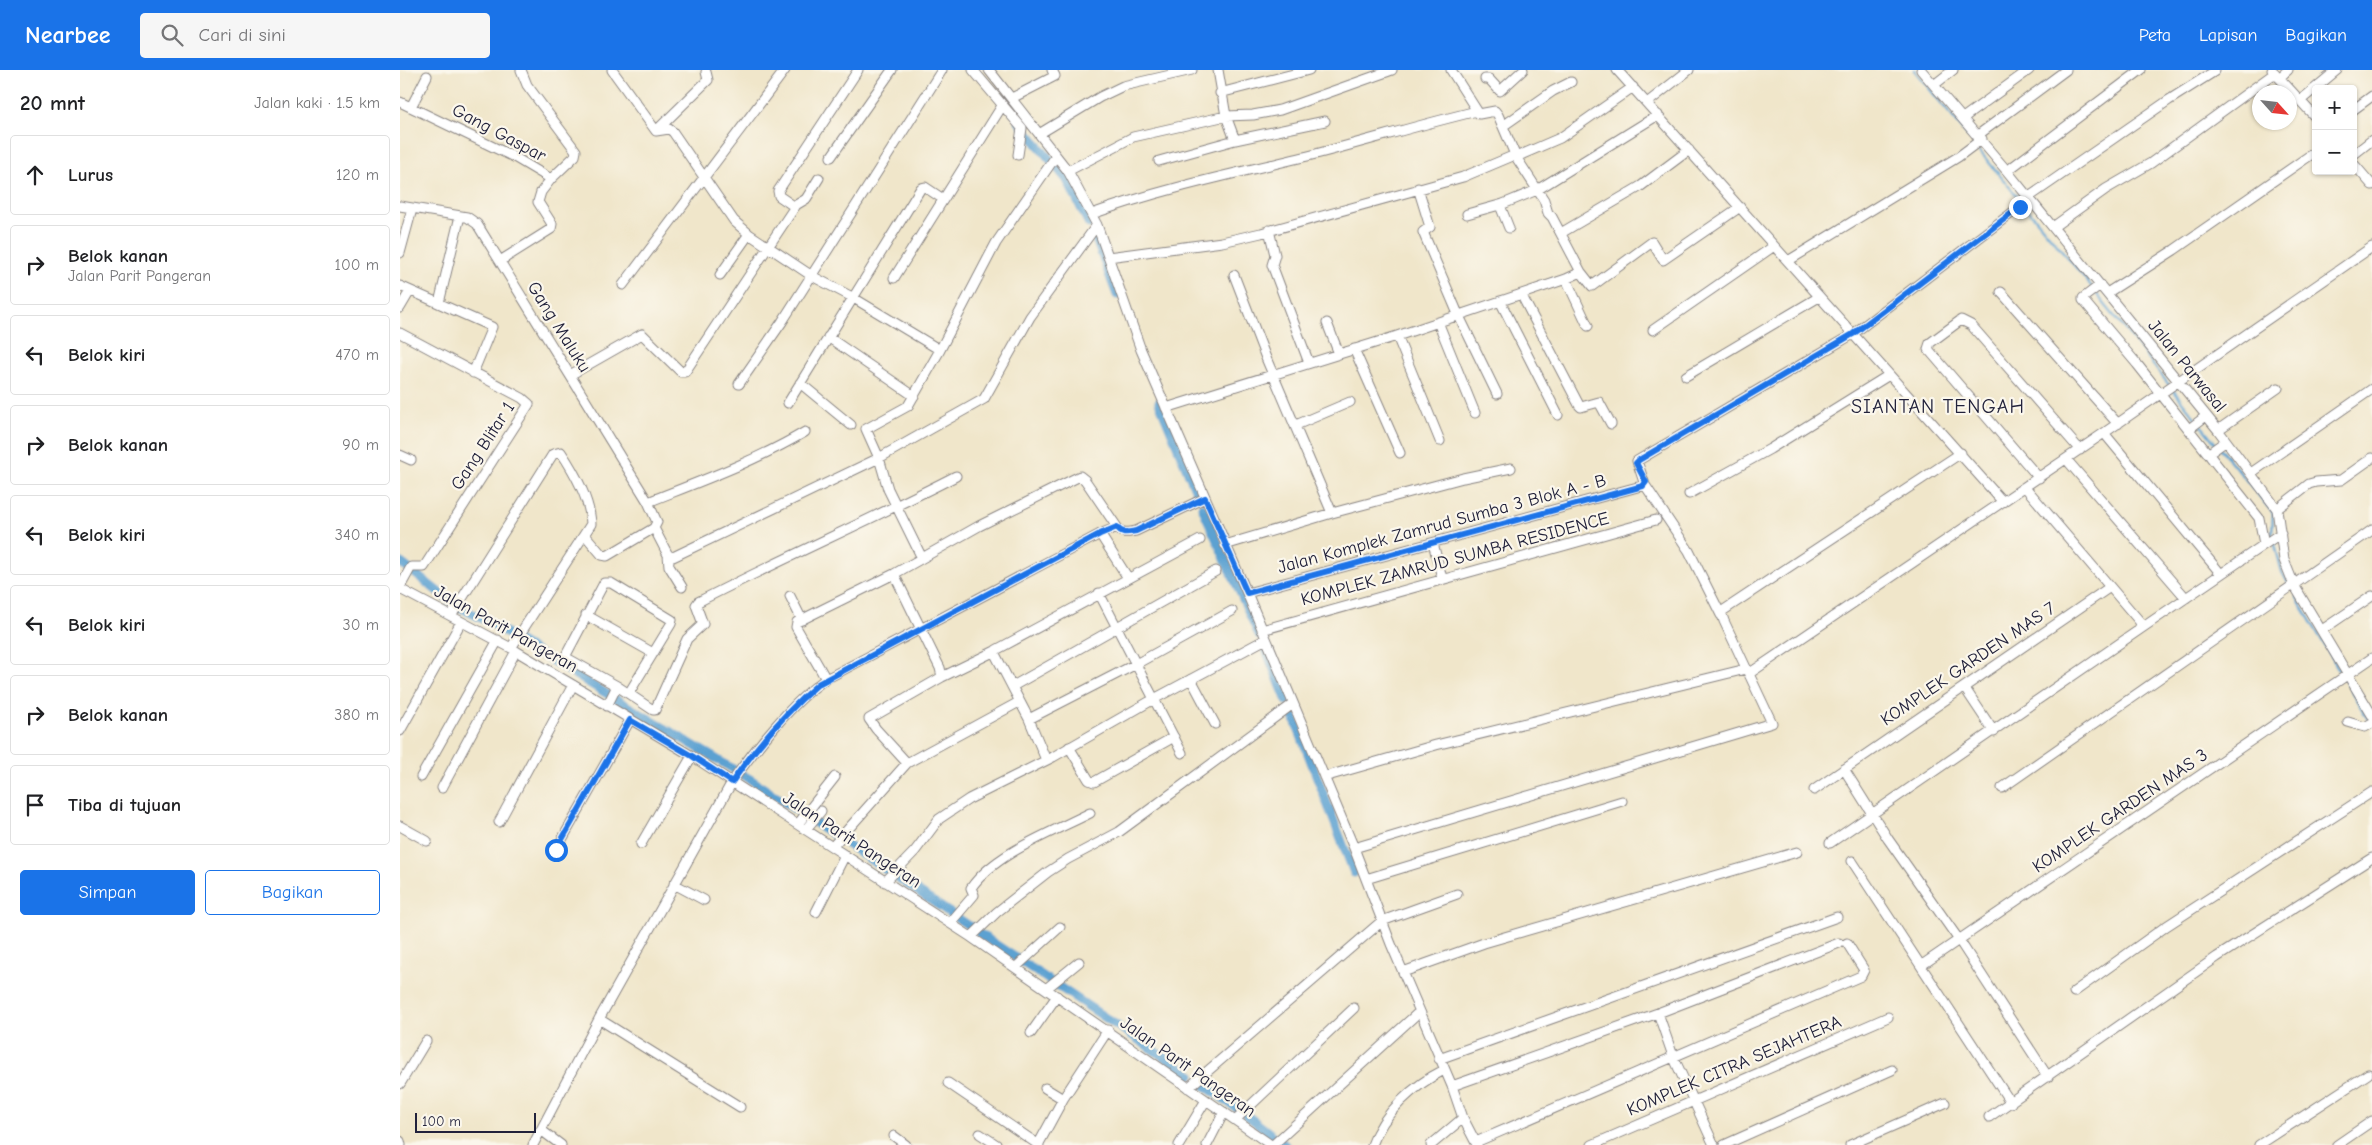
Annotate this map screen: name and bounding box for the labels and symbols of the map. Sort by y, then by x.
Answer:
north arrow [2252,85,2297,130]
street label: Gang Gaspar [448,99,550,167]
route end [2009,196,2032,219]
street label: Gang Maluku [523,278,595,376]
street label: Jalan Parwasal [2143,316,2231,416]
district label: SIANTAN TENGAH [1851,395,2025,418]
street label: Gang Blitar 1 [447,398,519,494]
street label: Jalan Komplek Zamrud Sumba 3 Blok A - B [1275,470,1609,578]
street label: KOMPLEK ZAMRUD SUMBA RESIDENCE [1299,508,1611,610]
street label: Jalan Parit Pangeran [431,581,581,677]
street label: KOMPLEK GARDEN MAS 7 [1877,597,2060,730]
street label: KOMPLEK GARDEN MAS 3 [2028,745,2212,877]
street label: Jalan Parit Pangeran [779,787,925,893]
route start [545,839,568,862]
street label: KOMPLEK CITRA SEJAHTERA [1624,1011,1844,1121]
street label: Jalan Parit Pangeran [1116,1012,1260,1122]
scale bar [415,1110,536,1133]

